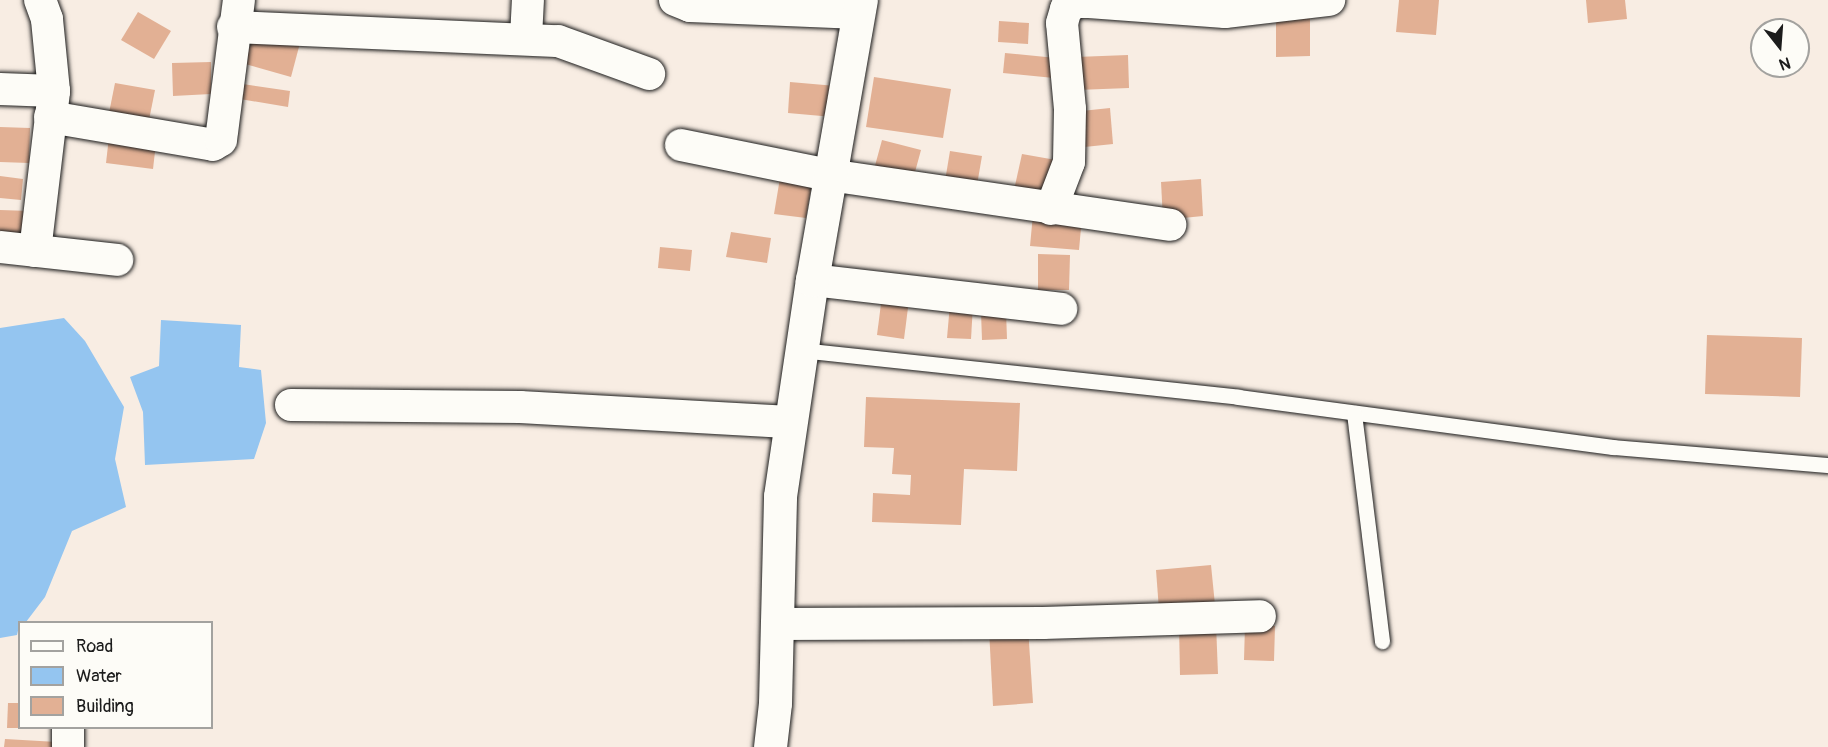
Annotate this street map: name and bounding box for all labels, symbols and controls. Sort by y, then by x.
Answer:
north arrow [1750,18,1810,78]
text: N [1777,52,1793,74]
legend [18,621,213,729]
text: Road [76,635,113,658]
text: Water [76,665,122,688]
text: Building [76,695,134,718]

